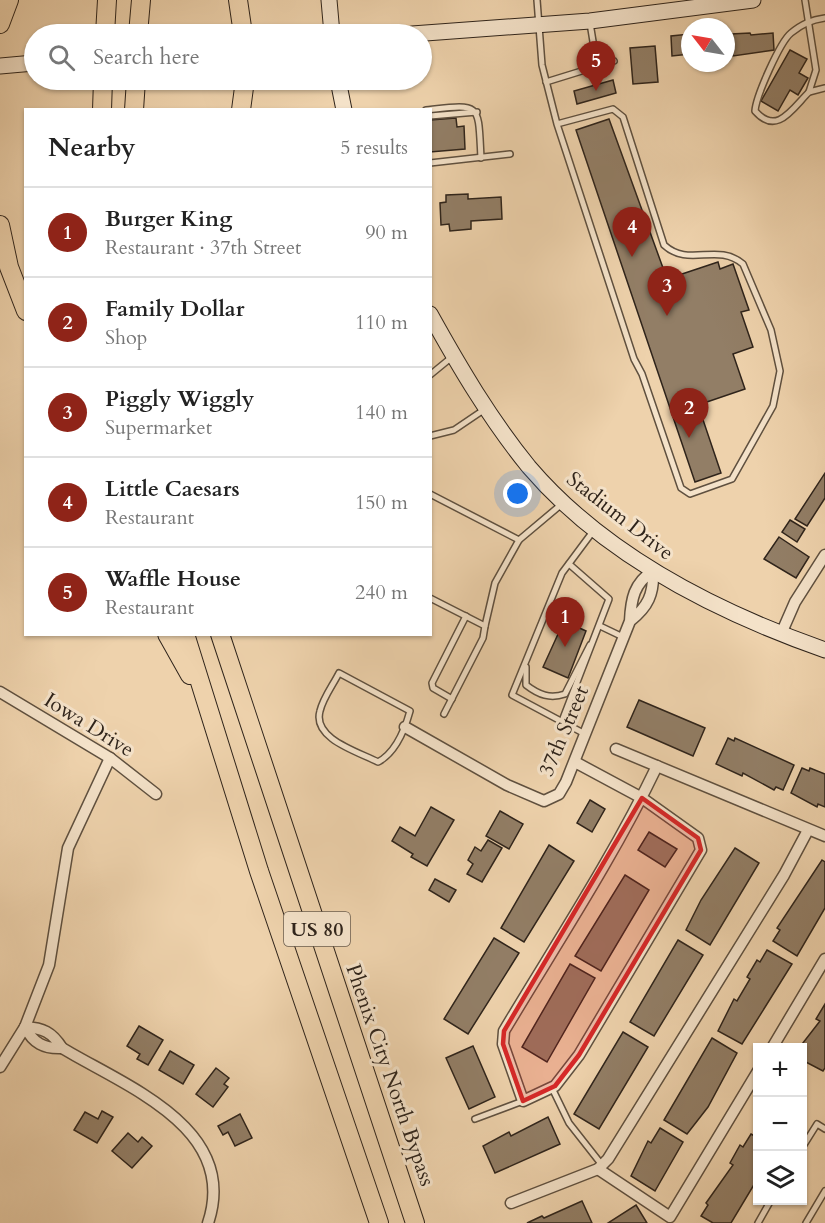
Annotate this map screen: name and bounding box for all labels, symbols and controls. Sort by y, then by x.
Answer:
north arrow [681,18,735,72]
search box [24,24,432,90]
icon: search [45,41,78,74]
text: Search here [93,42,200,72]
pin: 5 [576,42,616,91]
text: Nearby [48,130,136,165]
text: 5 results [340,134,408,161]
text: Burger King [105,204,232,234]
pin: 4 [612,208,652,257]
text: 1 [62,219,73,246]
text: 90 m [365,219,408,246]
text: Restaurant · 37th Street [105,234,301,261]
pin: 3 [648,266,686,316]
text: Family Dollar [105,294,245,324]
text: 2 [62,309,73,336]
text: 110 m [355,309,408,336]
text: Shop [105,324,147,351]
text: Piggly Wiggly [105,384,254,414]
pin: 2 [670,388,708,438]
text: 3 [62,399,73,426]
text: 140 m [355,399,408,426]
text: Supermarket [105,414,212,441]
street label: Stadium Drive [560,465,680,567]
text: Little Caesars [105,474,240,504]
your location [503,479,532,508]
text: 4 [62,489,73,516]
text: 150 m [355,489,408,516]
text: Restaurant [105,504,194,531]
text: Waffle House [105,564,241,594]
text: 5 [62,579,73,606]
text: 240 m [355,579,408,606]
text: Restaurant [105,594,194,621]
pin: 1 [546,598,584,647]
street label: 37th Street [532,681,596,781]
street label: Iowa Drive [39,686,139,764]
road number: US 80 [284,912,350,946]
street label: Phenix City North Bypass [338,960,442,1190]
map controls [753,1043,807,1205]
button: + [753,1043,807,1097]
button: − [753,1097,807,1151]
button: layers [753,1151,807,1205]

